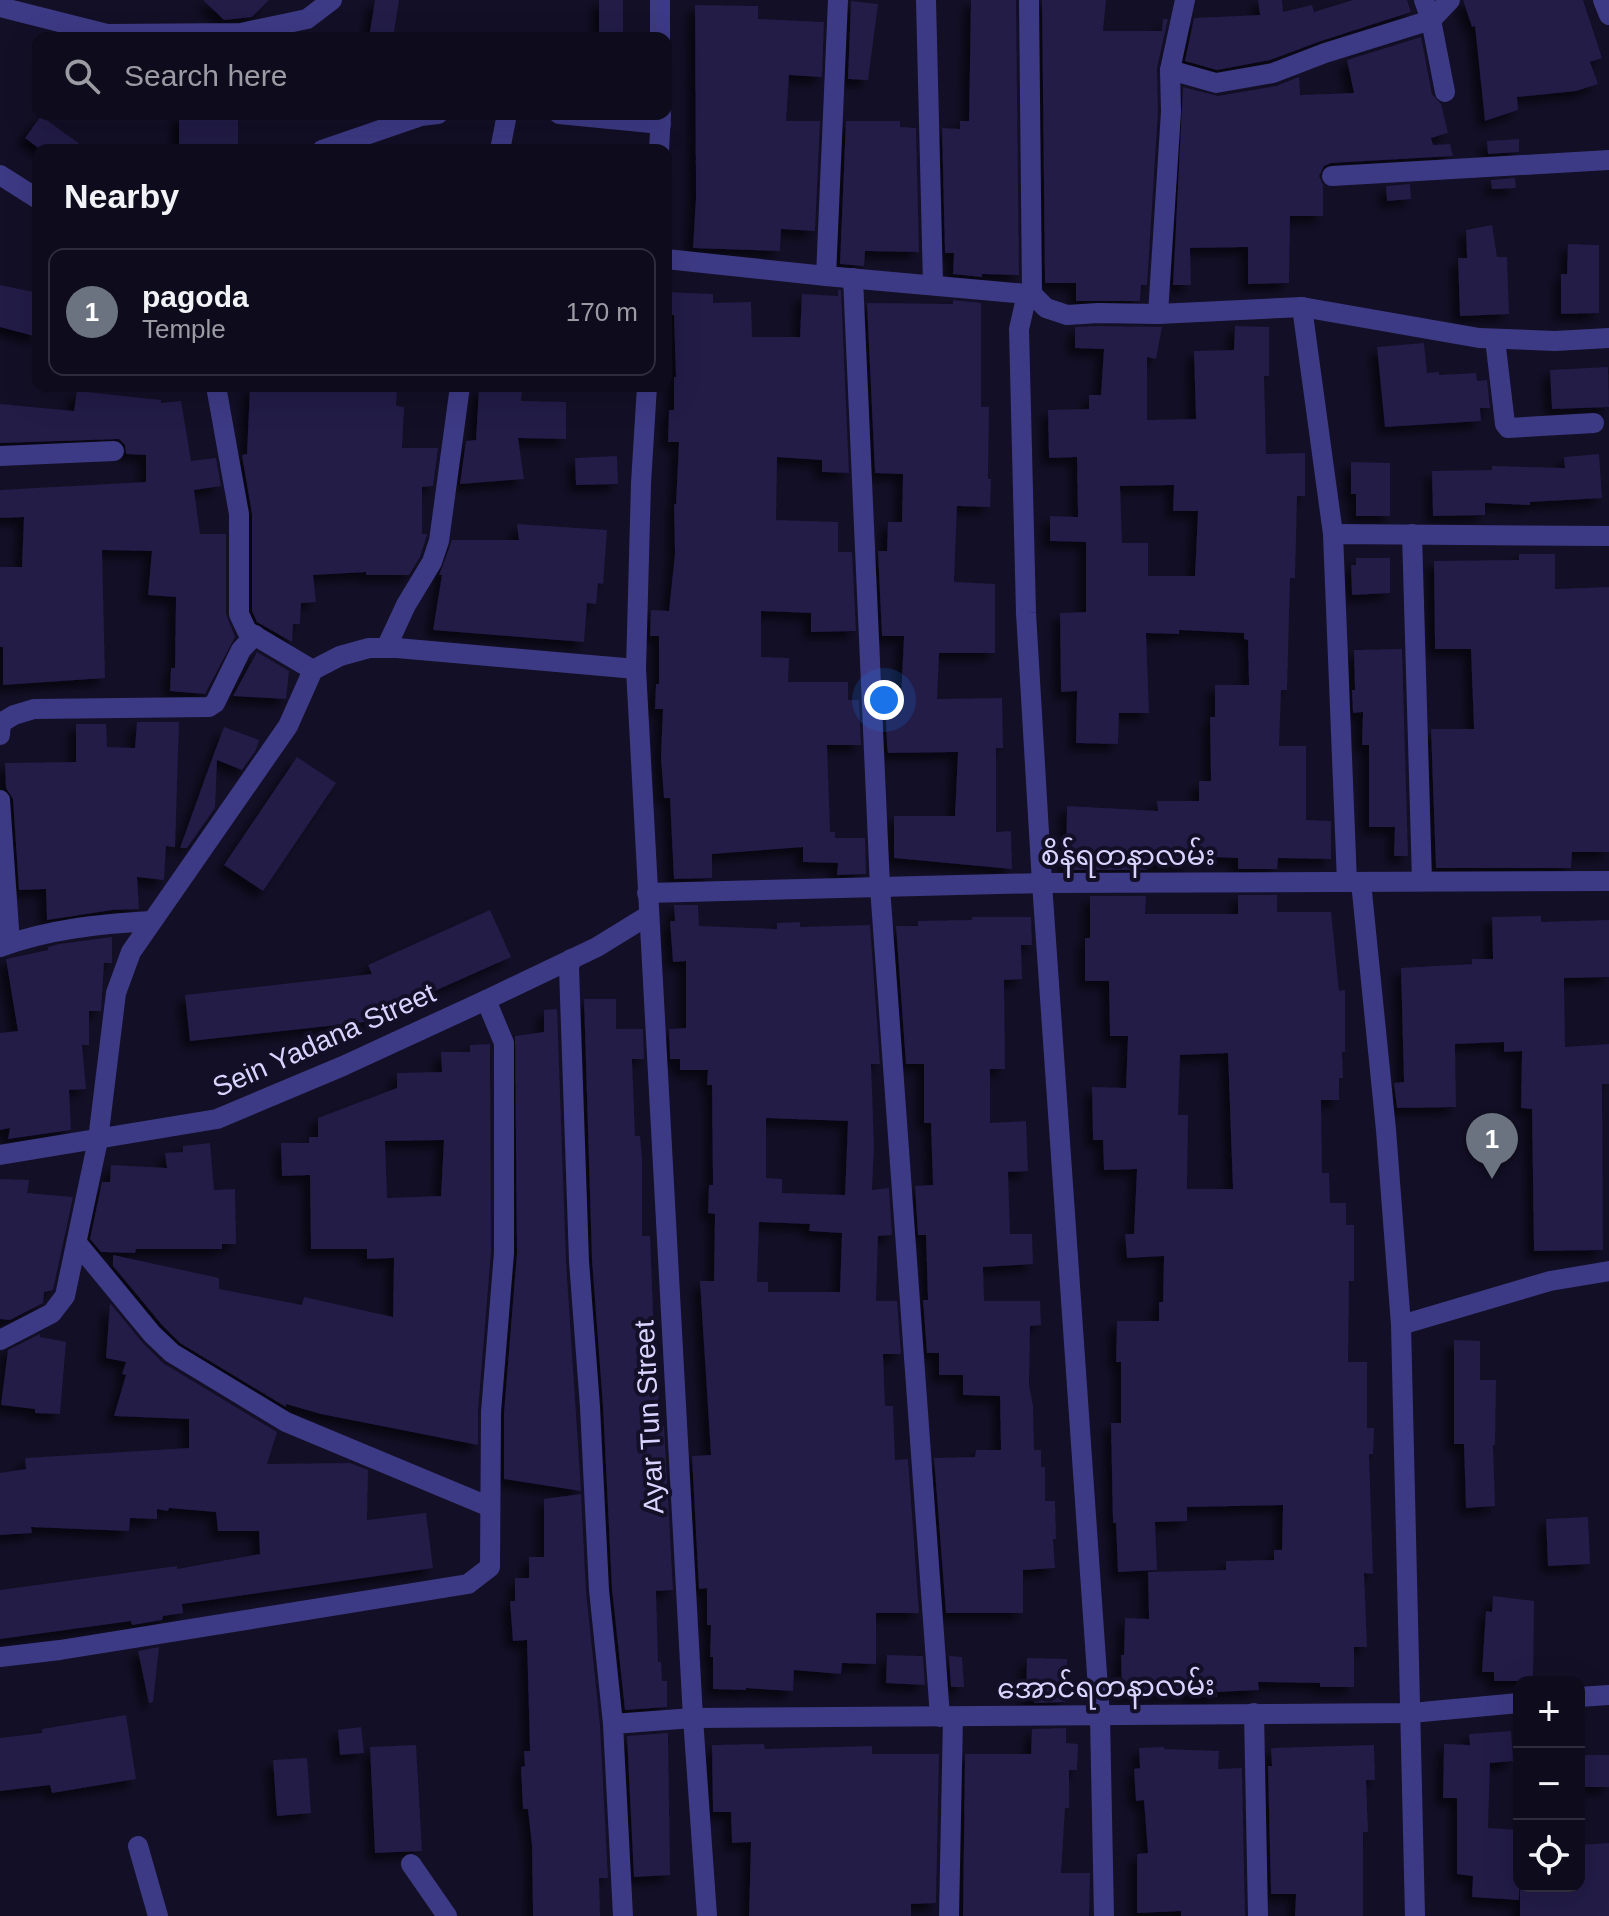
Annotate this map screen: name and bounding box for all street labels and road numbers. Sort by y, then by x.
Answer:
street label: စိန်ရတနာလမ်း [1041,837,1215,878]
street label: Sein Yadana Street [208,977,440,1103]
street label: Ayar Tun Street [628,1319,670,1515]
street label: အောင်ရတနာလမ်း [997,1667,1215,1711]

